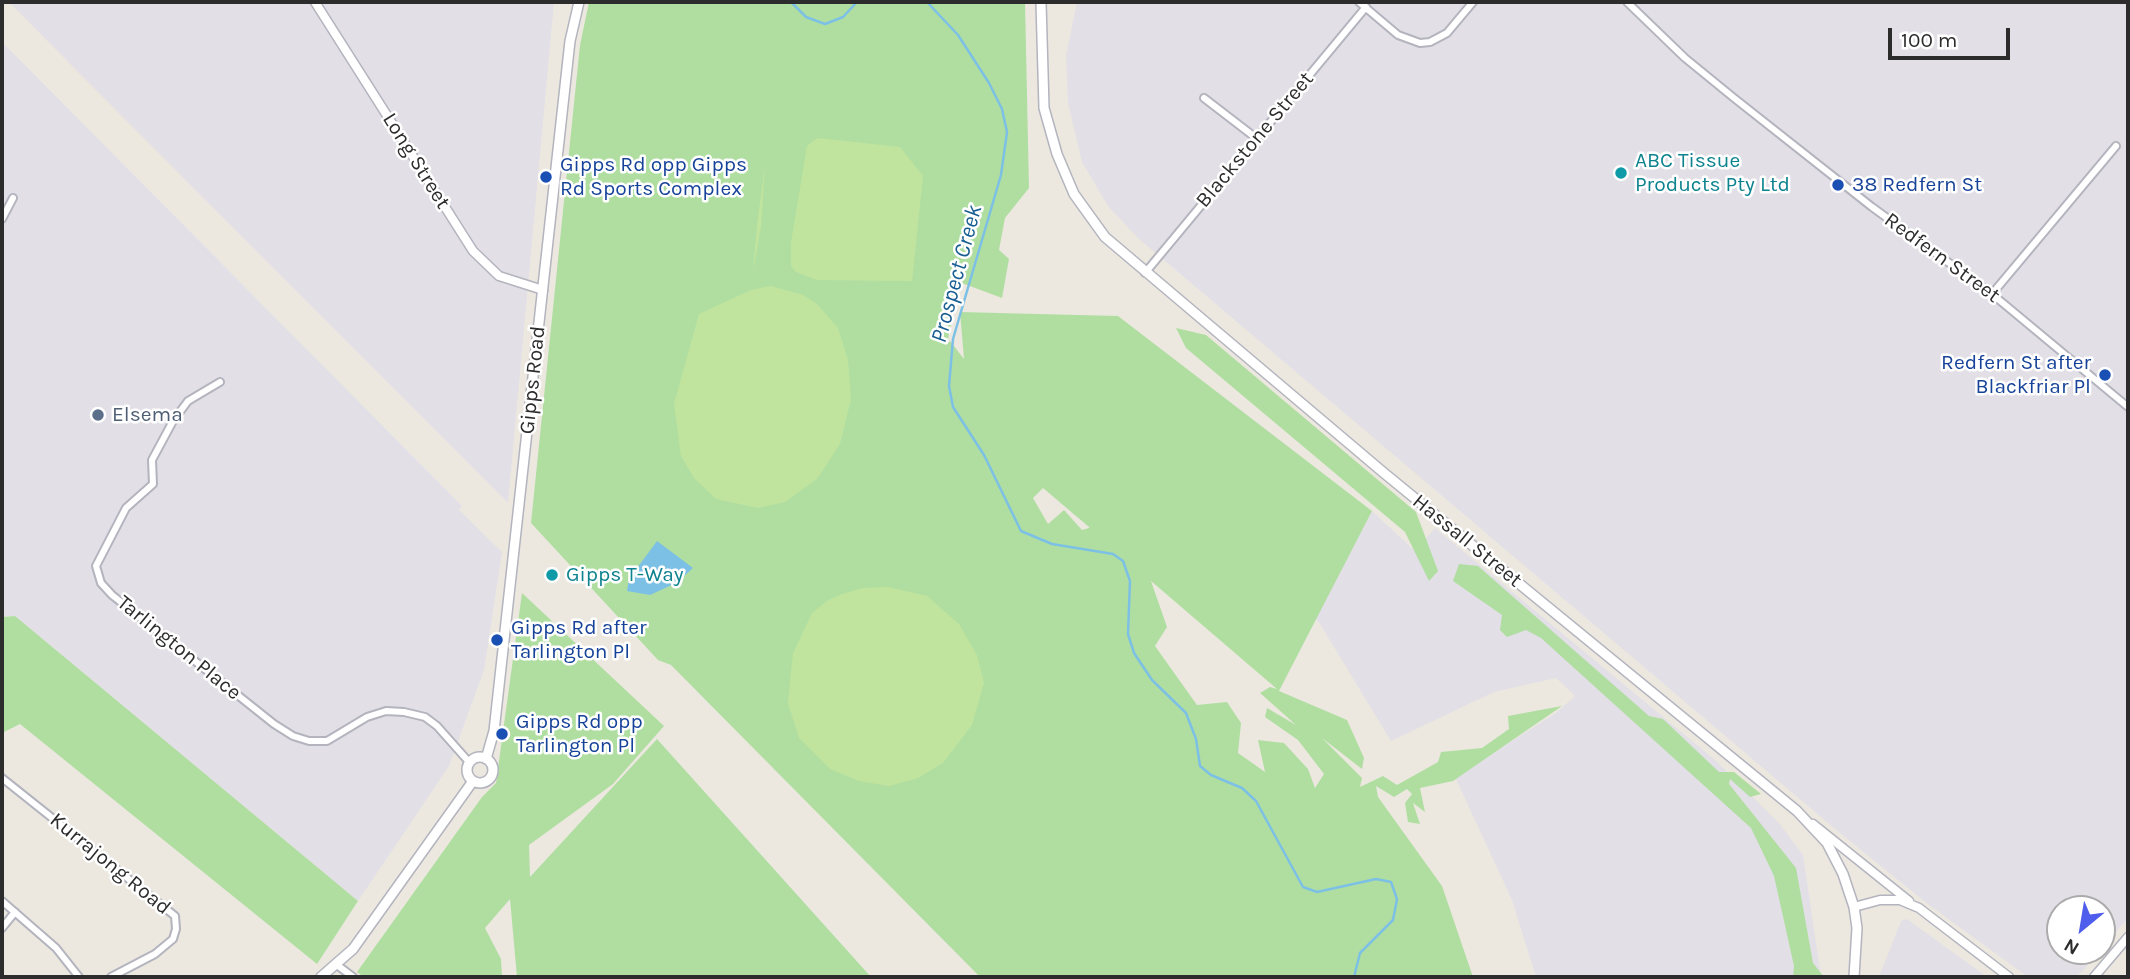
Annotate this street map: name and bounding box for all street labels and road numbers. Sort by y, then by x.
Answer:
street label: Blackstone Street [1191,67,1319,213]
street label: Long Street [377,108,455,214]
street label: Redfern Street [1879,208,2005,308]
street label: Gipps Road [515,325,551,435]
street label: Hassall Street [1407,489,1527,593]
street label: Tarlington Place [112,590,246,706]
street label: Kurrajong Road [45,808,175,920]

